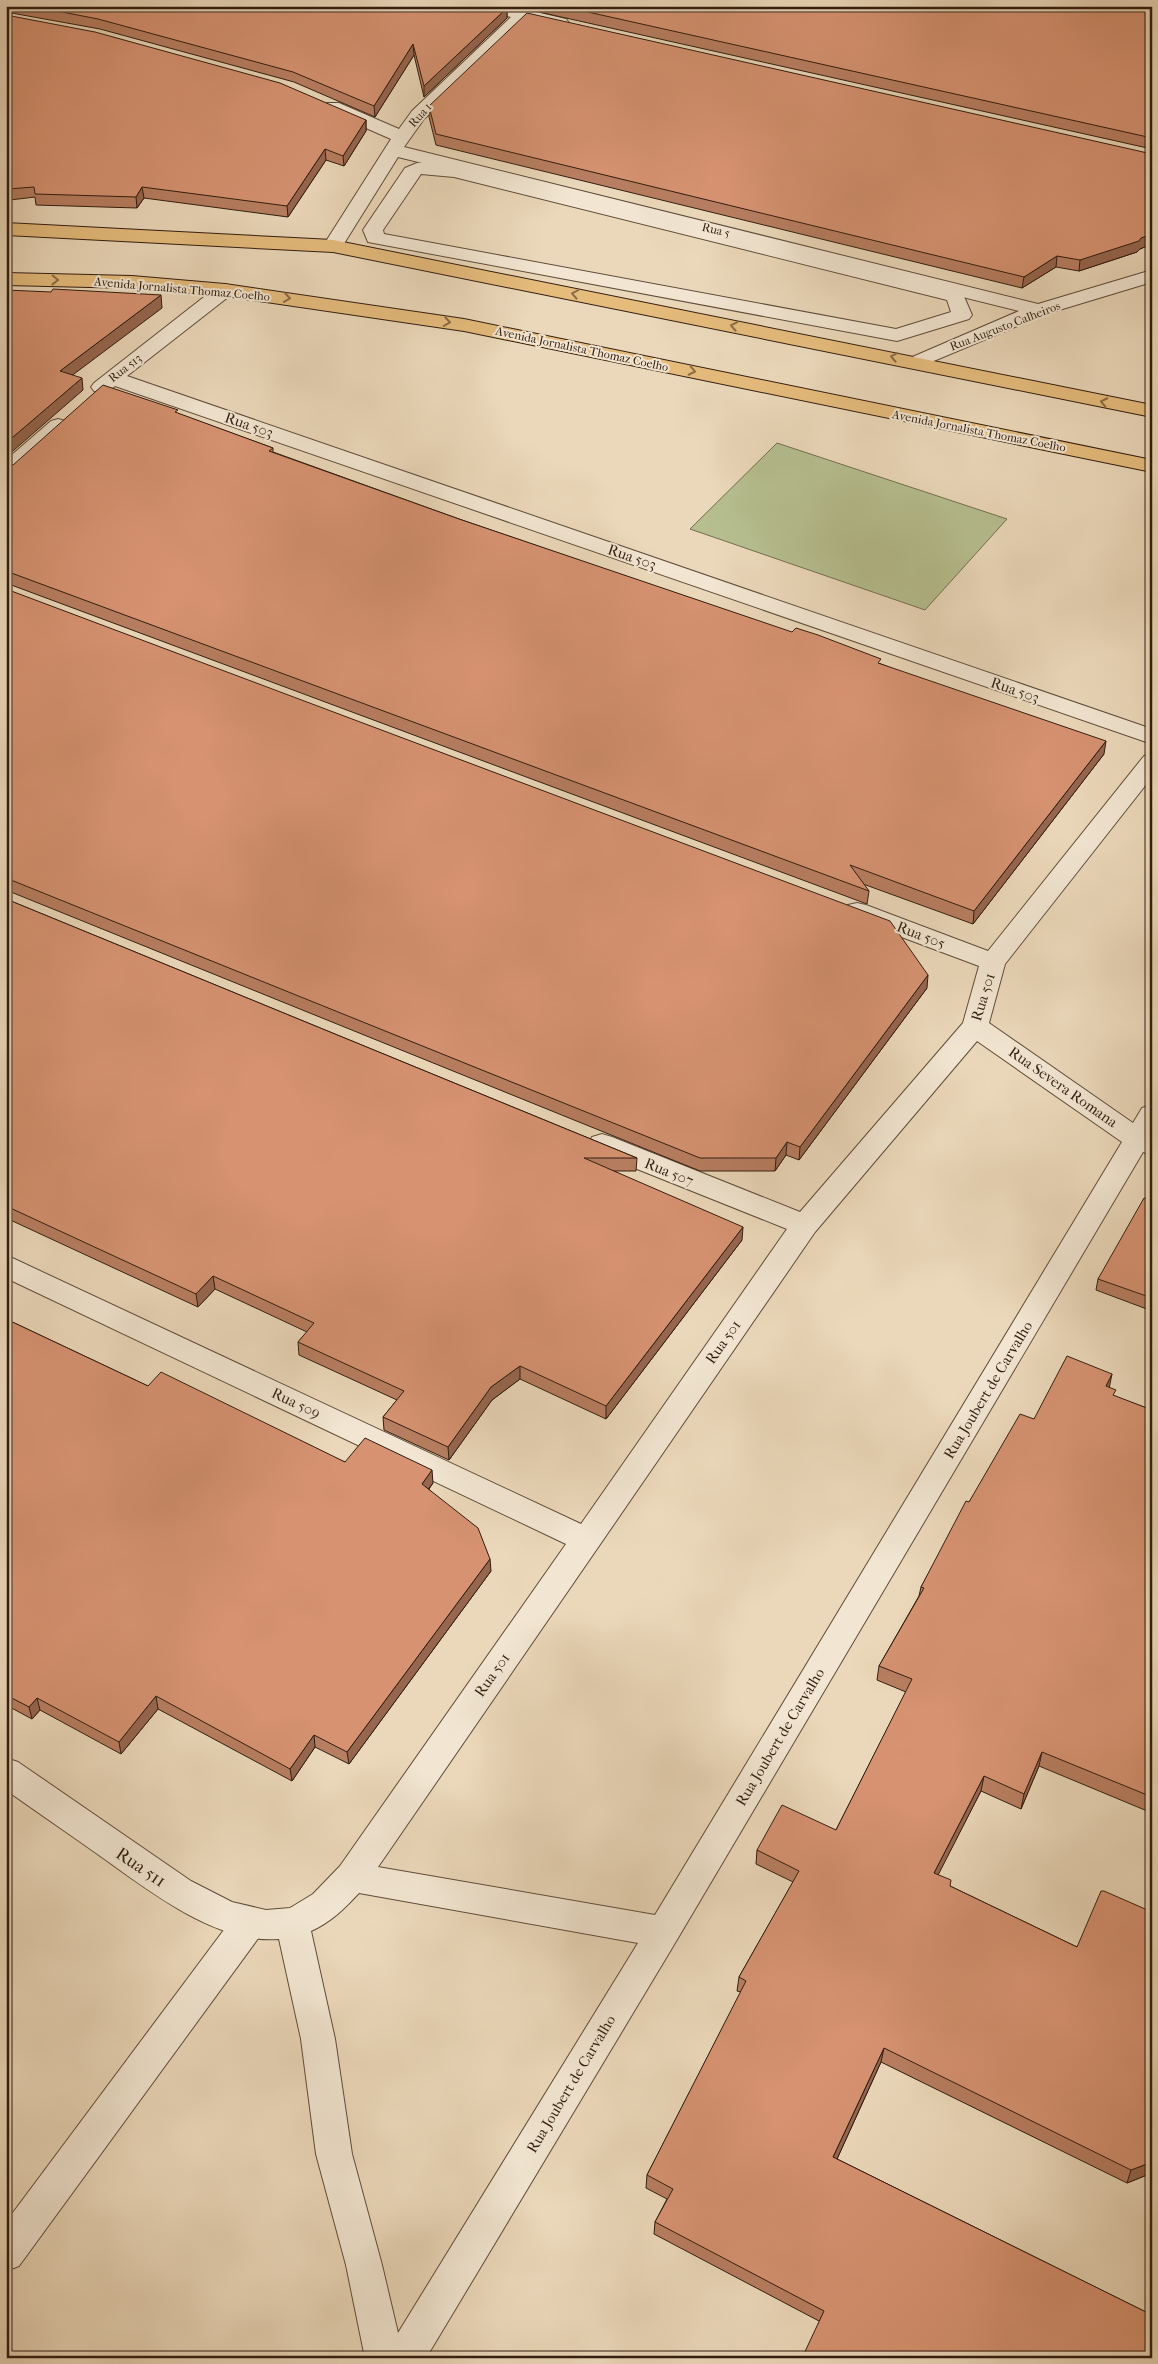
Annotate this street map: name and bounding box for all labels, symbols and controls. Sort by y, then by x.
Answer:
street label: Rua 1 [406,100,434,130]
street label: Rua 5 [700,220,732,240]
street label: Avenida Jornalista Thomaz Coelho [92,274,271,304]
one-way arrow [51,275,59,286]
one-way arrow [570,289,579,300]
one-way arrow [283,292,291,303]
street label: Rua Augusto Calheiros [948,298,1063,354]
one-way arrow [444,316,452,327]
one-way arrow [730,321,739,331]
street label: Avenida Jornalista Thomaz Coelho [493,324,670,374]
street label: Rua 513 [106,351,144,385]
one-way arrow [889,352,898,363]
one-way arrow [688,366,697,376]
one-way arrow [1100,397,1108,407]
street label: Avenida Jornalista Thomaz Coelho [890,407,1067,455]
street label: Rua 503 [222,408,276,442]
street label: Rua 503 [605,540,659,574]
street label: Rua 503 [988,673,1042,707]
street label: Rua 505 [894,918,948,952]
street label: Rua 501 [967,971,999,1023]
street label: Rua Severa Romana [1005,1043,1122,1132]
street label: Rua 507 [642,1154,696,1190]
street label: Rua 501 [701,1317,745,1367]
street label: Rua Joubert de Carvalho [940,1318,1036,1462]
street label: Rua 509 [269,1384,323,1422]
street label: Rua 501 [470,1650,514,1700]
street label: Rua Joubert de Carvalho [732,1665,828,1809]
street label: Rua 511 [112,1843,170,1892]
street label: Rua Joubert de Carvalho [523,2012,619,2156]

